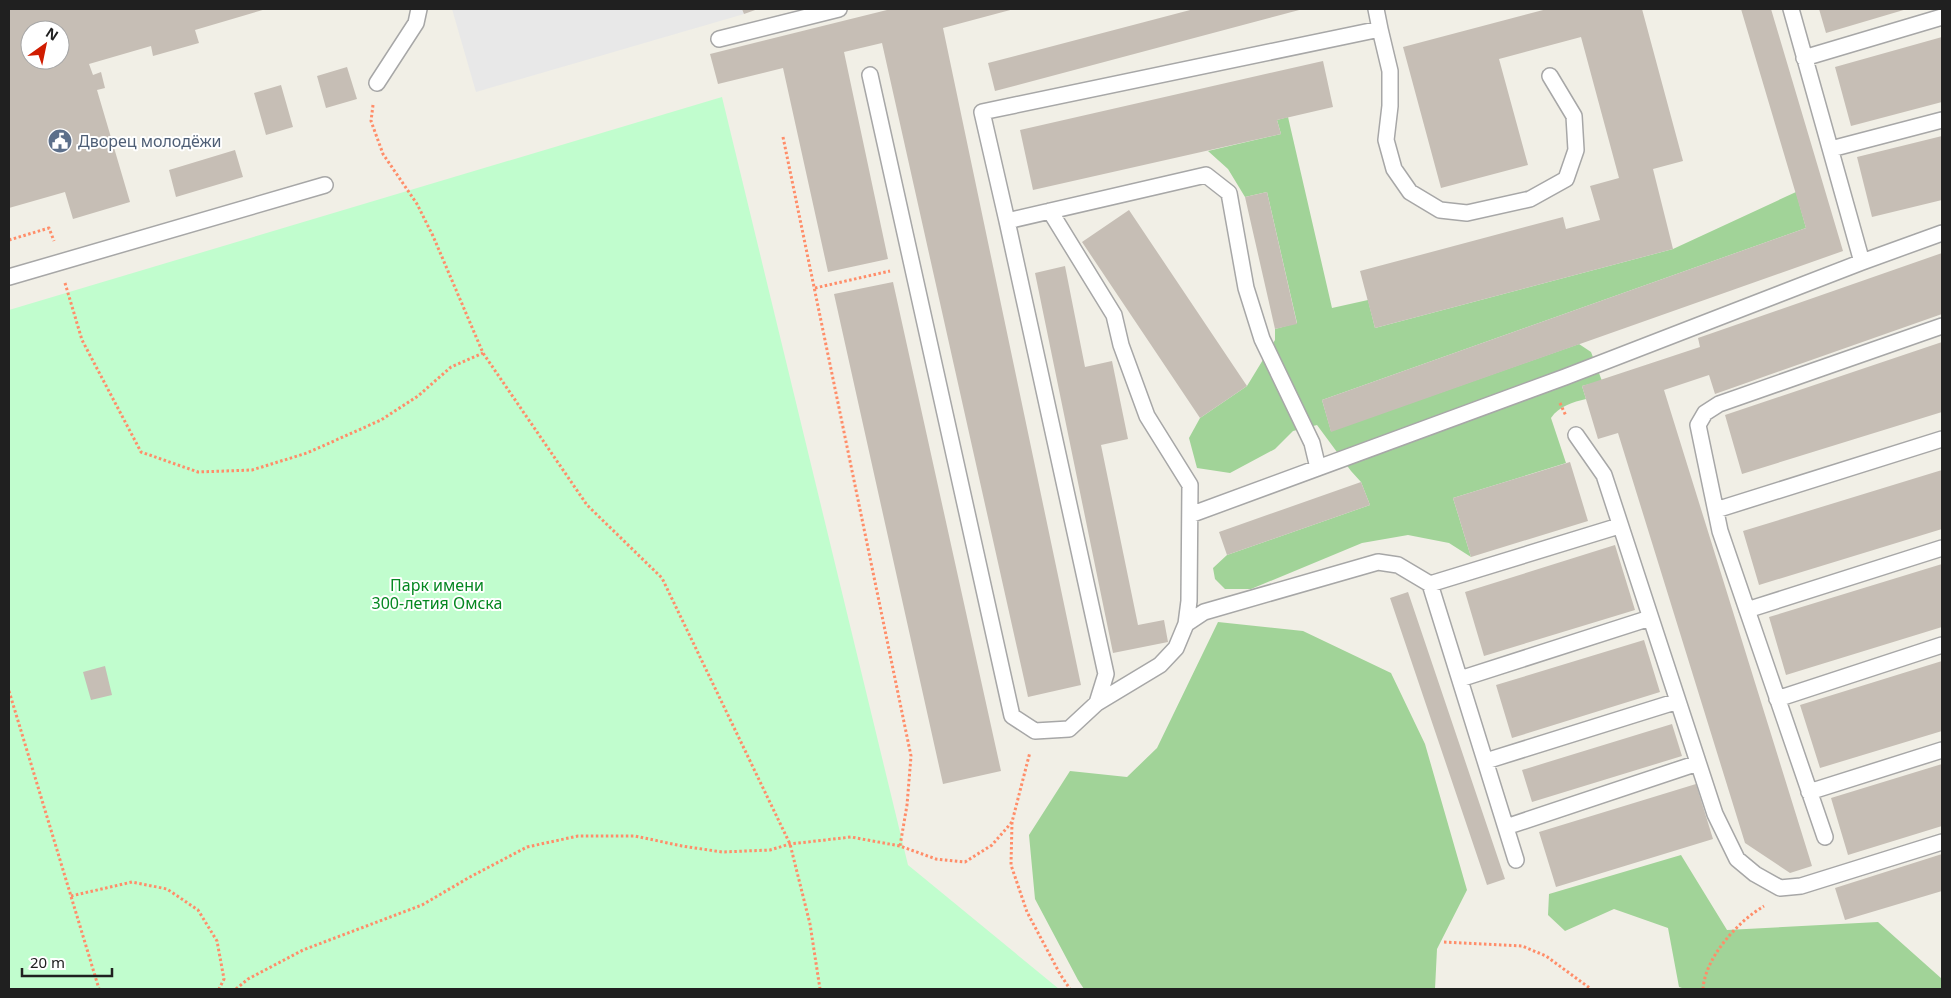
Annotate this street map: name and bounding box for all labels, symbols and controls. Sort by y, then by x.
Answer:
north arrow [20,20,70,70]
text: N [42,23,62,45]
public building icon: Дворец молодёжи [47,128,73,154]
place label: Дворец молодёжи [78,130,222,152]
park label: Парк имени 300-летия Омска [372,574,502,614]
scale bar [22,946,112,978]
text: 20 m [30,952,65,972]

